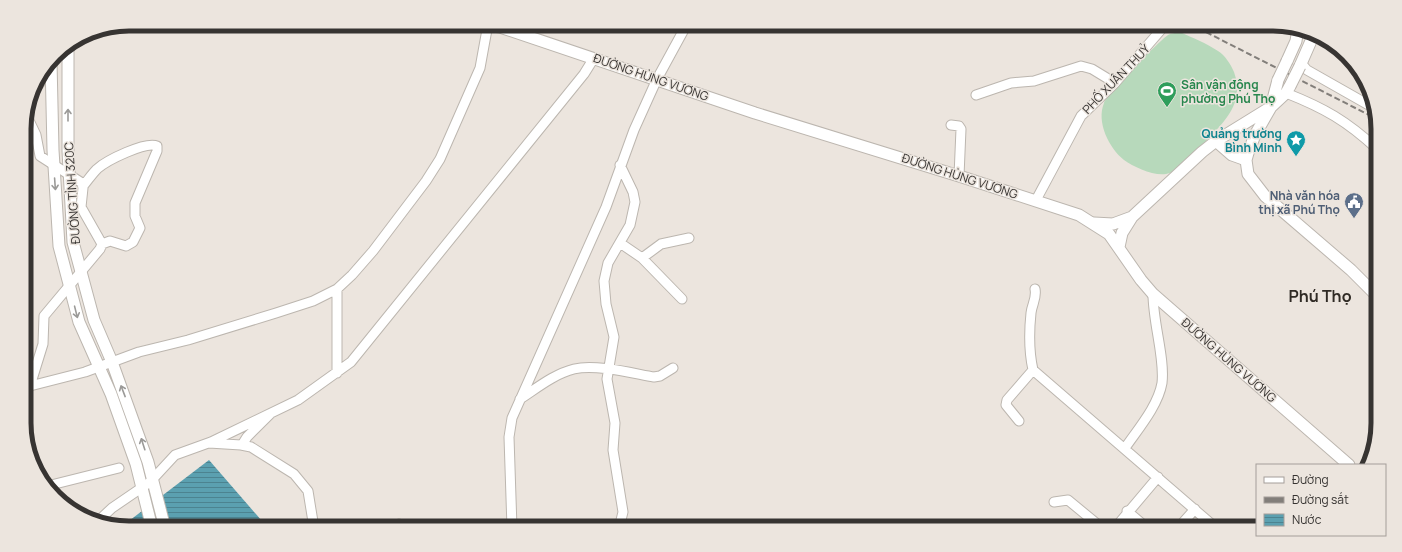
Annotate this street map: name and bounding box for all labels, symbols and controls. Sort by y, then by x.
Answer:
street label: PHỐ XUÂN THUỶ [1078,40,1154,117]
street label: ĐƯỜNG HÙNG VƯƠNG [591,49,711,105]
place label: Sân vận động phường Phú Thọ [1181,76,1275,107]
sports icon: Sân vận động phường Phú Thọ [1156,80,1178,108]
one-way arrow [64,109,72,122]
place label: Quảng trường Bình Minh [1201,125,1282,156]
place icon: Quảng trường Bình Minh [1285,129,1307,157]
street label: ĐƯỜNG TỈNH 320C [60,141,84,245]
street label: ĐƯỜNG HÙNG VƯƠNG [900,149,1021,203]
one-way arrow [52,177,59,190]
place label: Nhà văn hóa thị xã Phú Thọ [1259,187,1340,218]
public building icon: Nhà văn hóa thị xã Phú Thọ [1343,191,1365,219]
district label: Phú Thọ [1288,285,1352,307]
one-way arrow [73,305,80,318]
street label: ĐƯỜNG HÙNG VƯƠNG [1178,314,1281,406]
one-way arrow [119,385,127,397]
one-way arrow [139,438,146,451]
legend [1256,464,1386,536]
text: Đường [1292,471,1329,488]
text: Đường sắt [1292,491,1349,508]
text: Nước [1292,511,1322,528]

